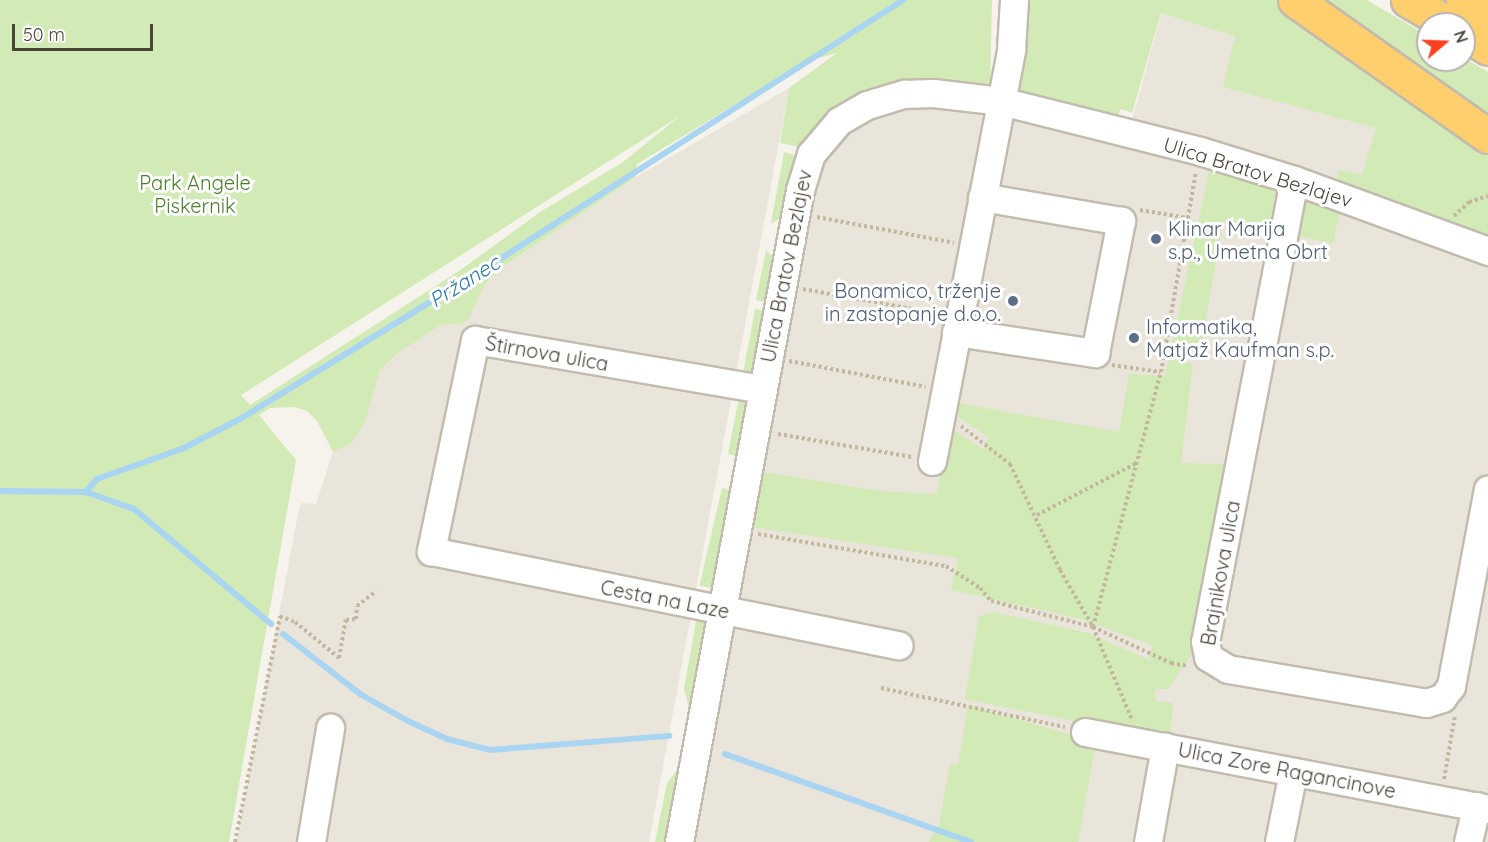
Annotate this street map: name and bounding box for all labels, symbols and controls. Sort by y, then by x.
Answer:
scale bar [15,12,156,50]
north arrow [1416,12,1476,72]
text: 50 m [23,23,65,46]
text: N [1450,28,1472,46]
street label: Ulica Bratov Bezlajev [1161,132,1355,212]
street label: Ulica Bratov Bezlajev [756,167,816,365]
park label: Park Angele Piskernik [139,171,251,218]
place label: Klinar Marija s.p., Umetna Obrt [1168,216,1328,263]
marker: Klinar Marija s.p., Umetna Obrt [1149,232,1163,246]
water label: Pržanec [424,250,504,312]
place label: Bonamico, trženje in zastopanje d.o.o. [825,278,1001,325]
marker: Bonamico, trženje in zastopanje d.o.o. [1006,294,1020,308]
place label: Informatika, Matjaž Kaufman s.p. [1146,314,1334,361]
street label: Štirnova ulica [484,330,610,376]
marker: Informatika, Matjaž Kaufman s.p. [1127,331,1141,345]
street label: Brajnikova ulica [1195,499,1245,647]
street label: Cesta na Laze [599,575,731,623]
street label: Ulica Zore Ragancinove [1176,737,1398,803]

